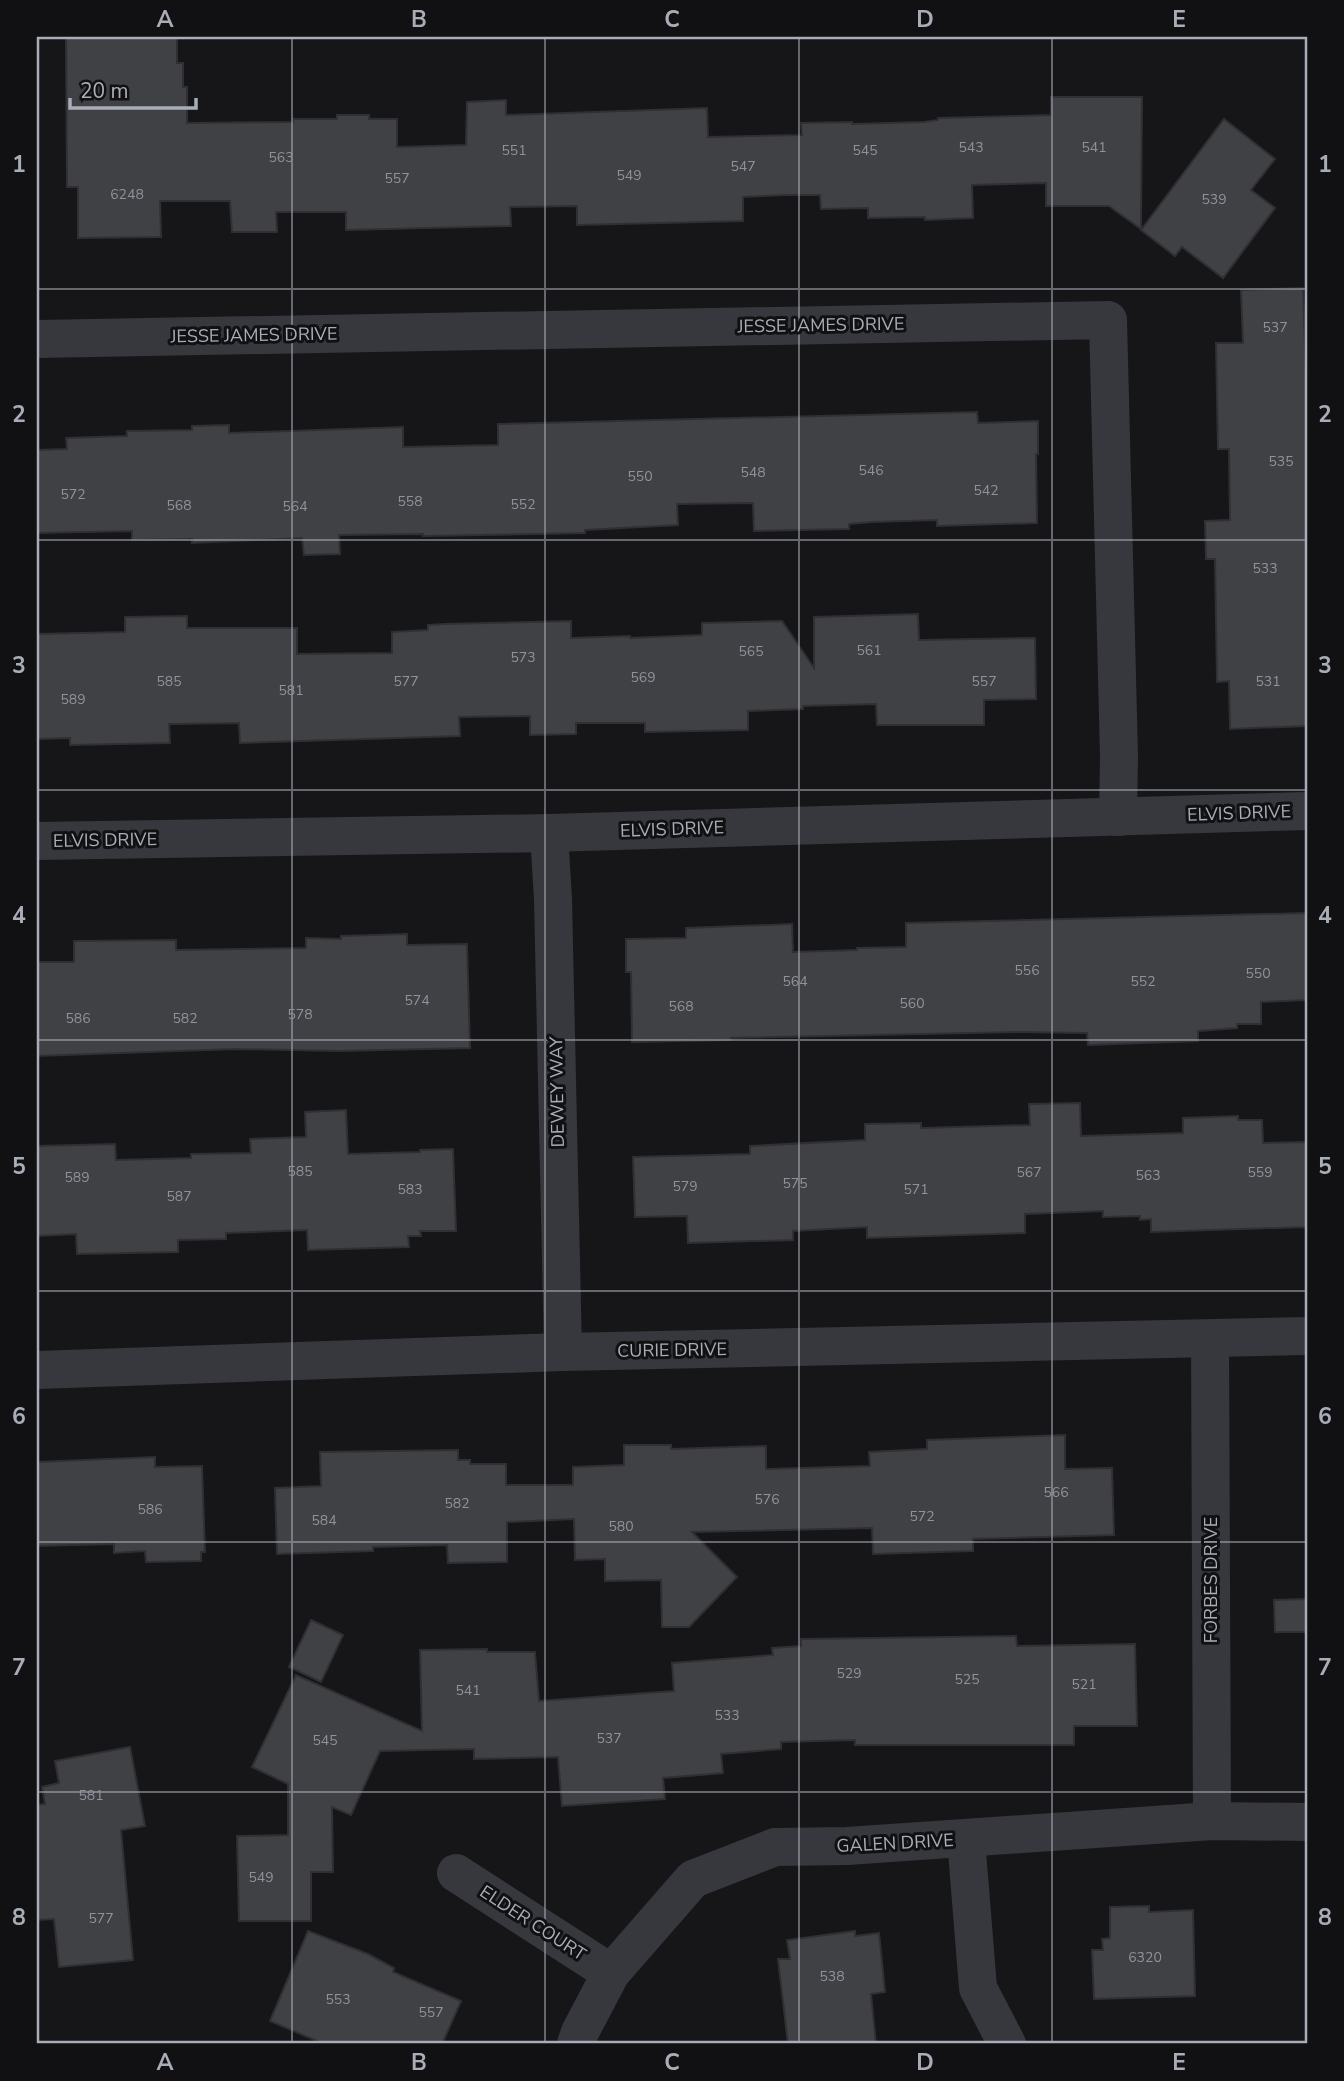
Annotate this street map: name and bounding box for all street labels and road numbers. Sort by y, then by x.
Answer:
street label: JESSE JAMES DRIVE [736,312,905,338]
street label: JESSE JAMES DRIVE [169,322,338,348]
street label: ELVIS DRIVE [1187,799,1291,827]
street label: ELVIS DRIVE [620,815,724,843]
street label: ELVIS DRIVE [53,827,157,853]
street label: DEWEY WAY [544,1036,570,1148]
street label: CURIE DRIVE [617,1337,727,1363]
street label: FORBES DRIVE [1199,1517,1223,1643]
street label: GALEN DRIVE [836,1828,954,1858]
street label: ELDER COURT [475,1880,591,1966]

